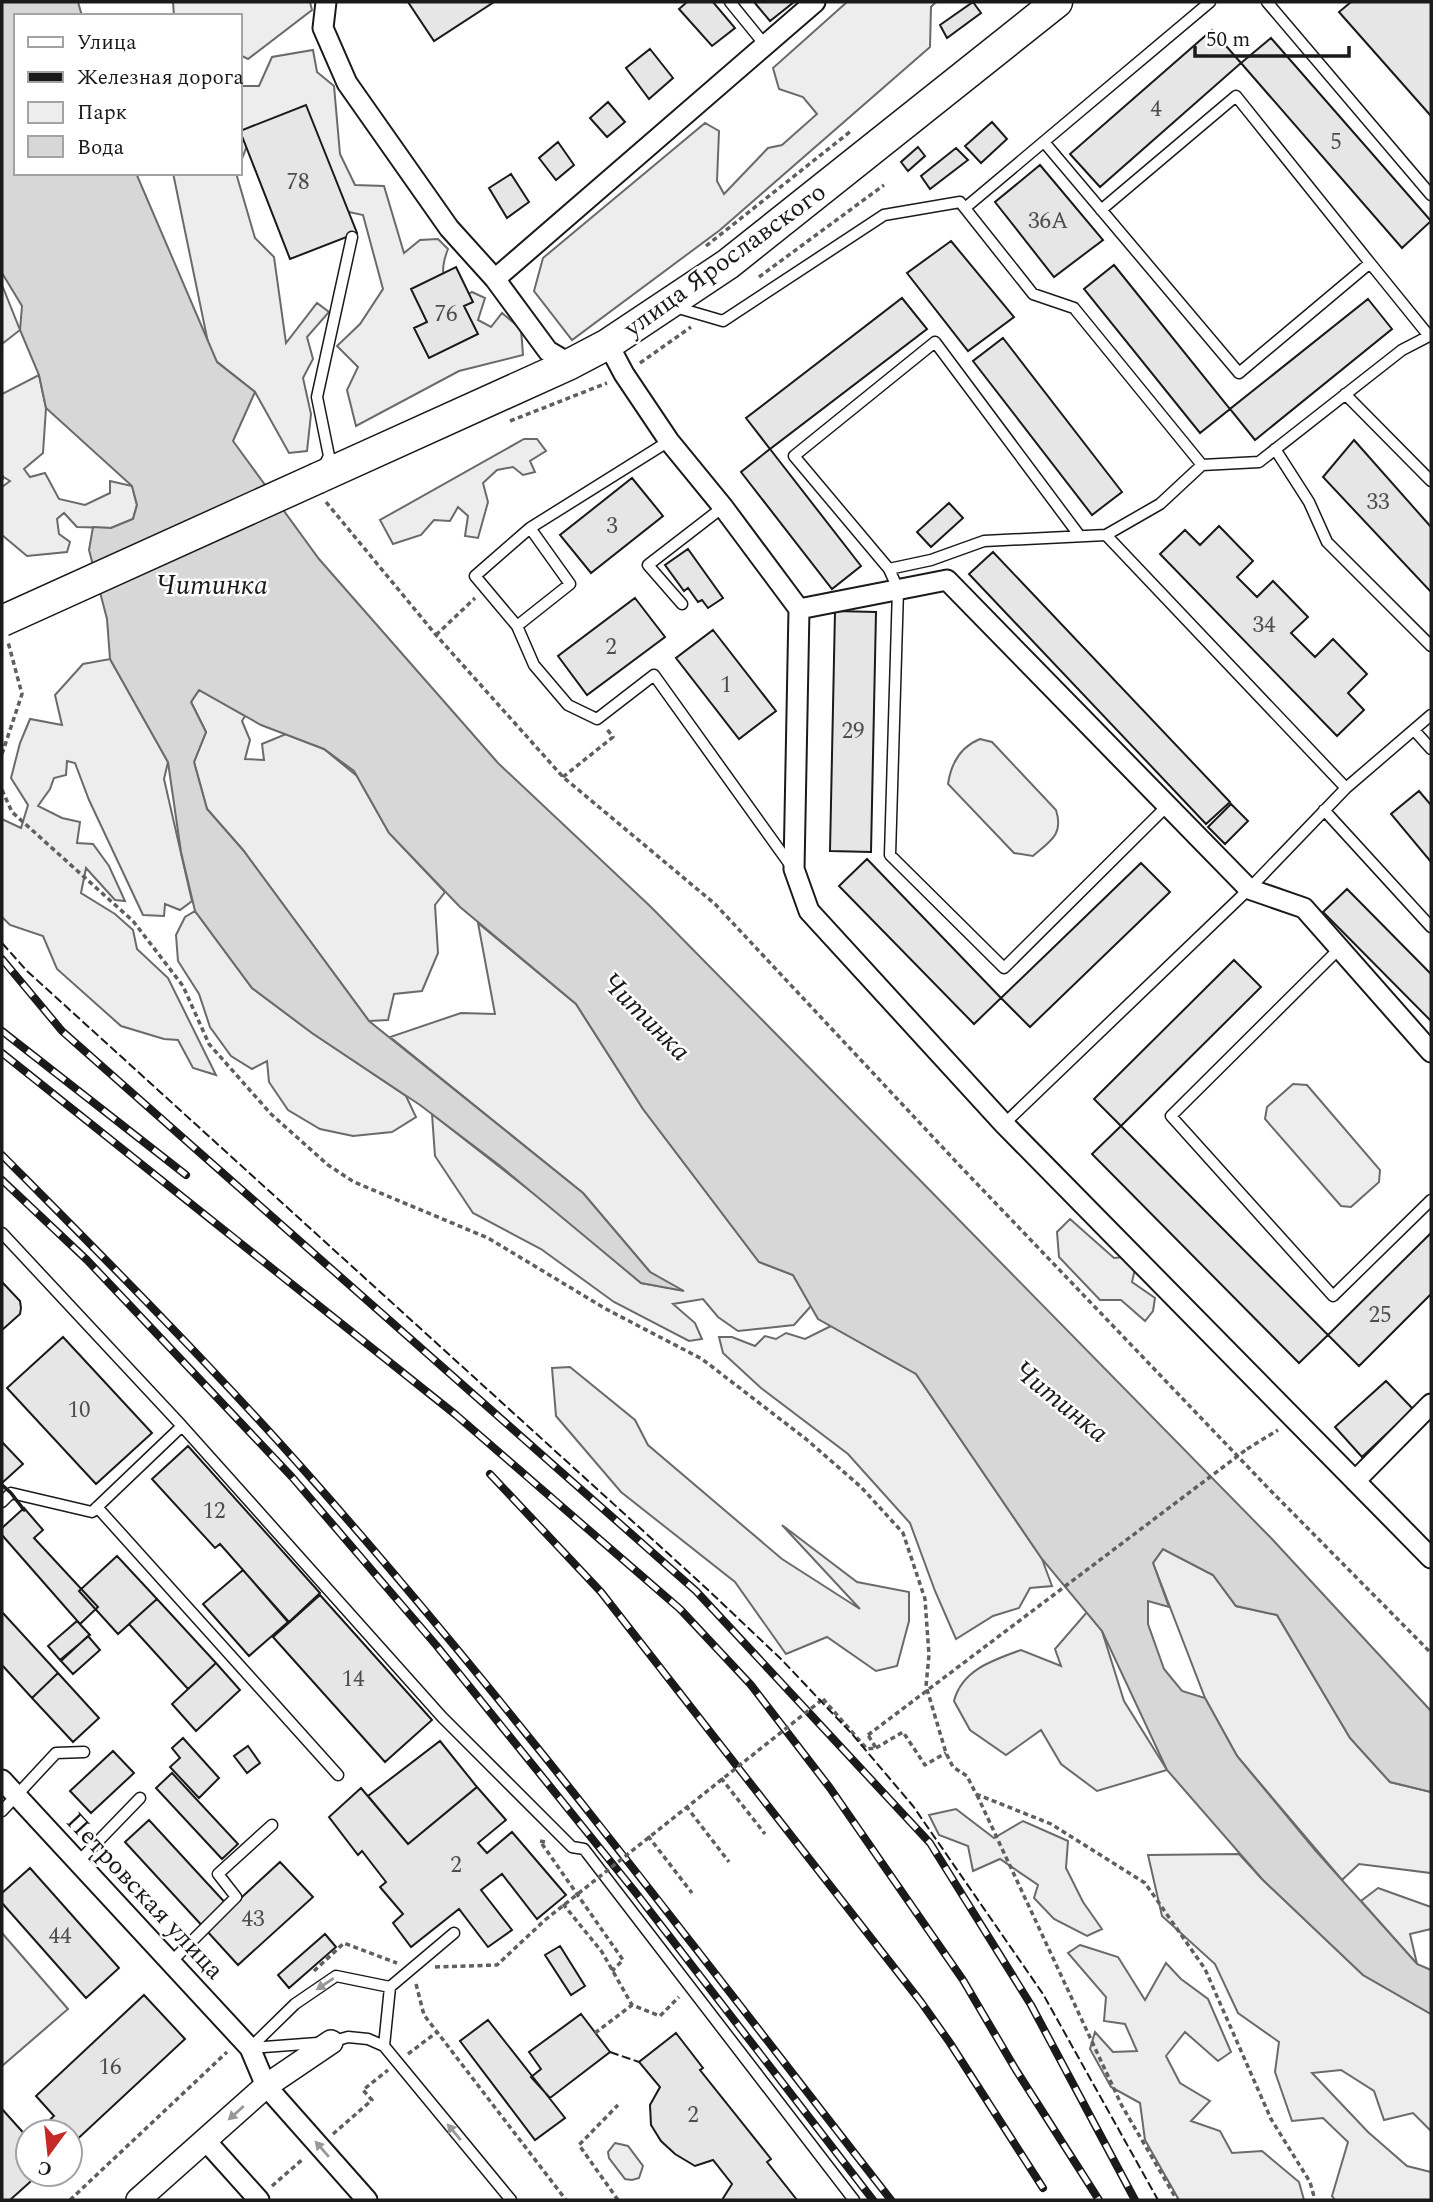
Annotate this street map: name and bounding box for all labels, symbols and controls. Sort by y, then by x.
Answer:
legend [14,14,242,175]
scale bar [1195,14,1349,58]
text: 50 m [1206,24,1250,56]
text: Улица [77,27,137,59]
text: Железная дорога [77,62,244,94]
house number: 4 [1150,92,1162,127]
text: Парк [77,97,128,129]
house number: 5 [1330,125,1342,160]
text: Вода [77,132,125,164]
house number: 78 [287,165,310,200]
street label: улица Ярославского [614,173,835,348]
house number: 36А [1028,204,1068,239]
house number: 76 [435,297,458,332]
house number: 33 [1367,485,1390,520]
house number: 3 [606,509,618,544]
water label: Читинка [156,564,268,607]
house number: 34 [1253,608,1276,643]
house number: 2 [605,630,617,665]
house number: 1 [720,668,732,703]
house number: 29 [842,714,865,749]
water label: Читинка [591,962,701,1072]
house number: 25 [1369,1298,1392,1333]
water label: Читинка [1004,1350,1118,1454]
house number: 10 [68,1393,91,1428]
house number: 12 [203,1494,226,1529]
house number: 14 [342,1662,365,1697]
street label: Петровская улица [56,1803,234,1989]
house number: 2 [450,1848,462,1883]
house number: 43 [242,1902,265,1937]
house number: 44 [49,1919,72,1954]
one-way arrow [315,1977,335,1990]
house number: 16 [99,2050,122,2085]
house number: 2 [687,2098,699,2133]
one-way arrow [228,2105,245,2121]
north arrow [14,2118,84,2188]
one-way arrow [447,2123,462,2141]
one-way arrow [314,2141,330,2158]
text: С [35,2152,55,2184]

